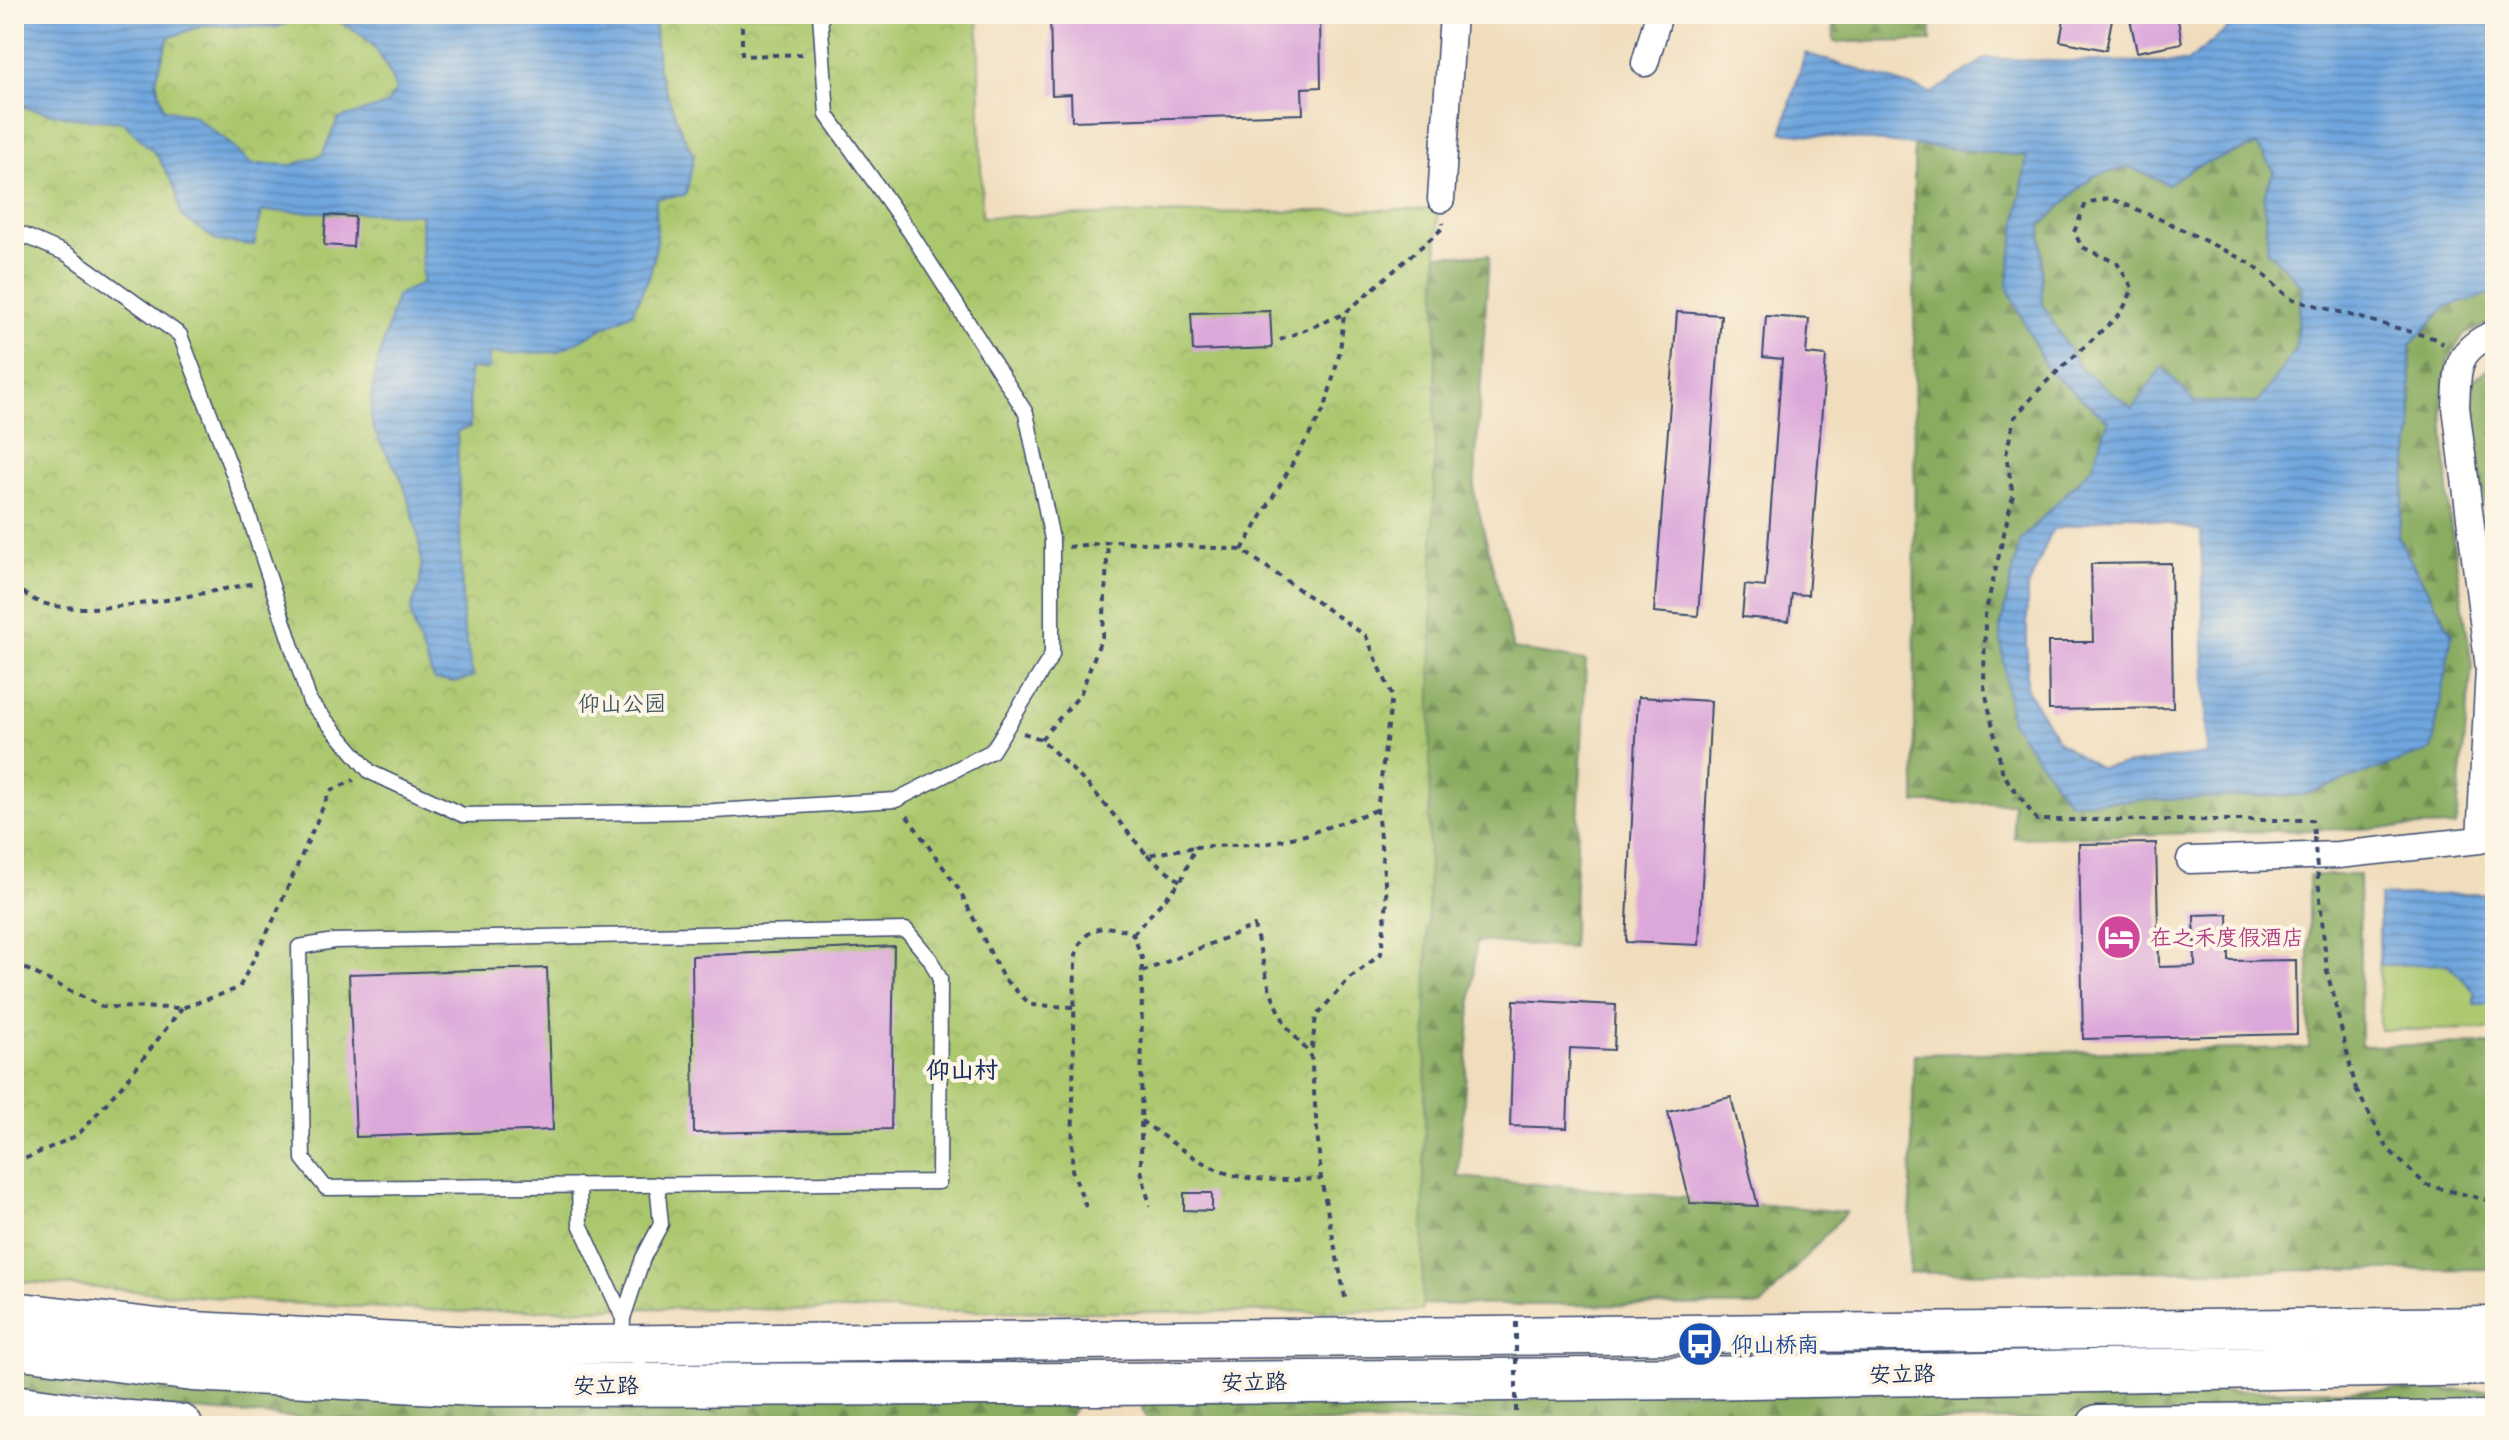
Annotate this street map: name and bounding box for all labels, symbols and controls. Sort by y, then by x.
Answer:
park label: 仰山公园 [578,689,666,718]
hotel icon: 在之禾度假酒店 [2095,913,2143,961]
place label: 在之禾度假酒店 [2150,923,2304,952]
district label: 仰山村 [926,1054,998,1086]
bus stop icon: 仰山桥南 [1676,1320,1724,1368]
place label: 仰山桥南 [1731,1330,1819,1359]
street label: 安立路 [1869,1359,1935,1389]
street label: 安立路 [1221,1367,1287,1397]
street label: 安立路 [573,1371,639,1400]

